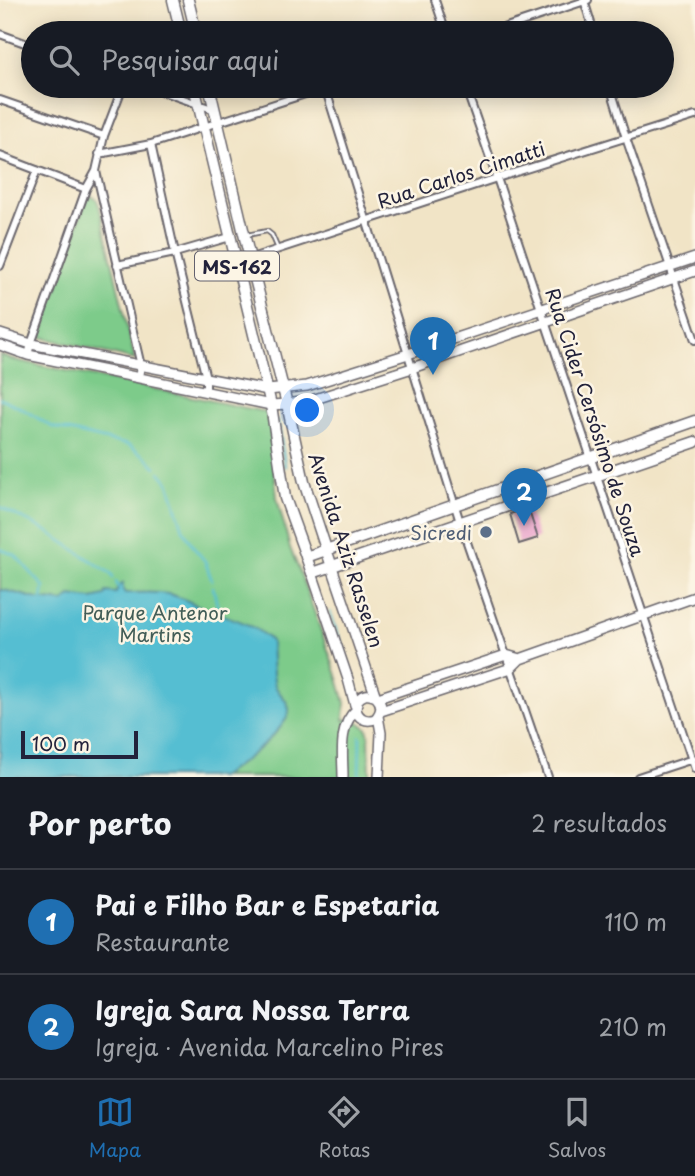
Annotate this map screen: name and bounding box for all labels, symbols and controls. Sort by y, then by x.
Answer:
search box [21,21,674,98]
text: Pesquisar aqui [101,40,279,79]
icon: search [45,41,83,79]
street label: Rua Carlos Cimatti [373,134,549,214]
road number: MS-162 [195,252,279,280]
street label: Rua Cider Cersósimo de Souza [539,284,653,560]
pin: 1 [410,317,456,375]
your location [290,393,324,427]
street label: Avenida Aziz Rasselen [302,449,392,651]
pin: 2 [501,468,547,526]
place label: Sicredi [410,518,472,546]
marker: Sicredi [478,524,494,540]
park label: Parque Antenor Martins [82,598,228,648]
scale bar [21,728,138,760]
text: 100 m [32,729,90,757]
text: Por perto [28,800,171,845]
text: 2 resultados [531,805,667,840]
text: Pai e Filho Bar e Espetaria [95,885,439,924]
text: 1 [46,904,57,939]
text: 110 m [605,904,667,939]
text: Restaurante [95,924,230,959]
text: Igreja Sara Nossa Terra [95,990,410,1029]
text: 2 [43,1009,59,1044]
text: 210 m [599,1009,667,1044]
text: Igreja · Avenida Marcelino Pires [95,1029,444,1064]
tab: Mapa [89,1093,141,1163]
tab: Rotas [319,1093,370,1163]
tab: Salvos [548,1093,606,1163]

